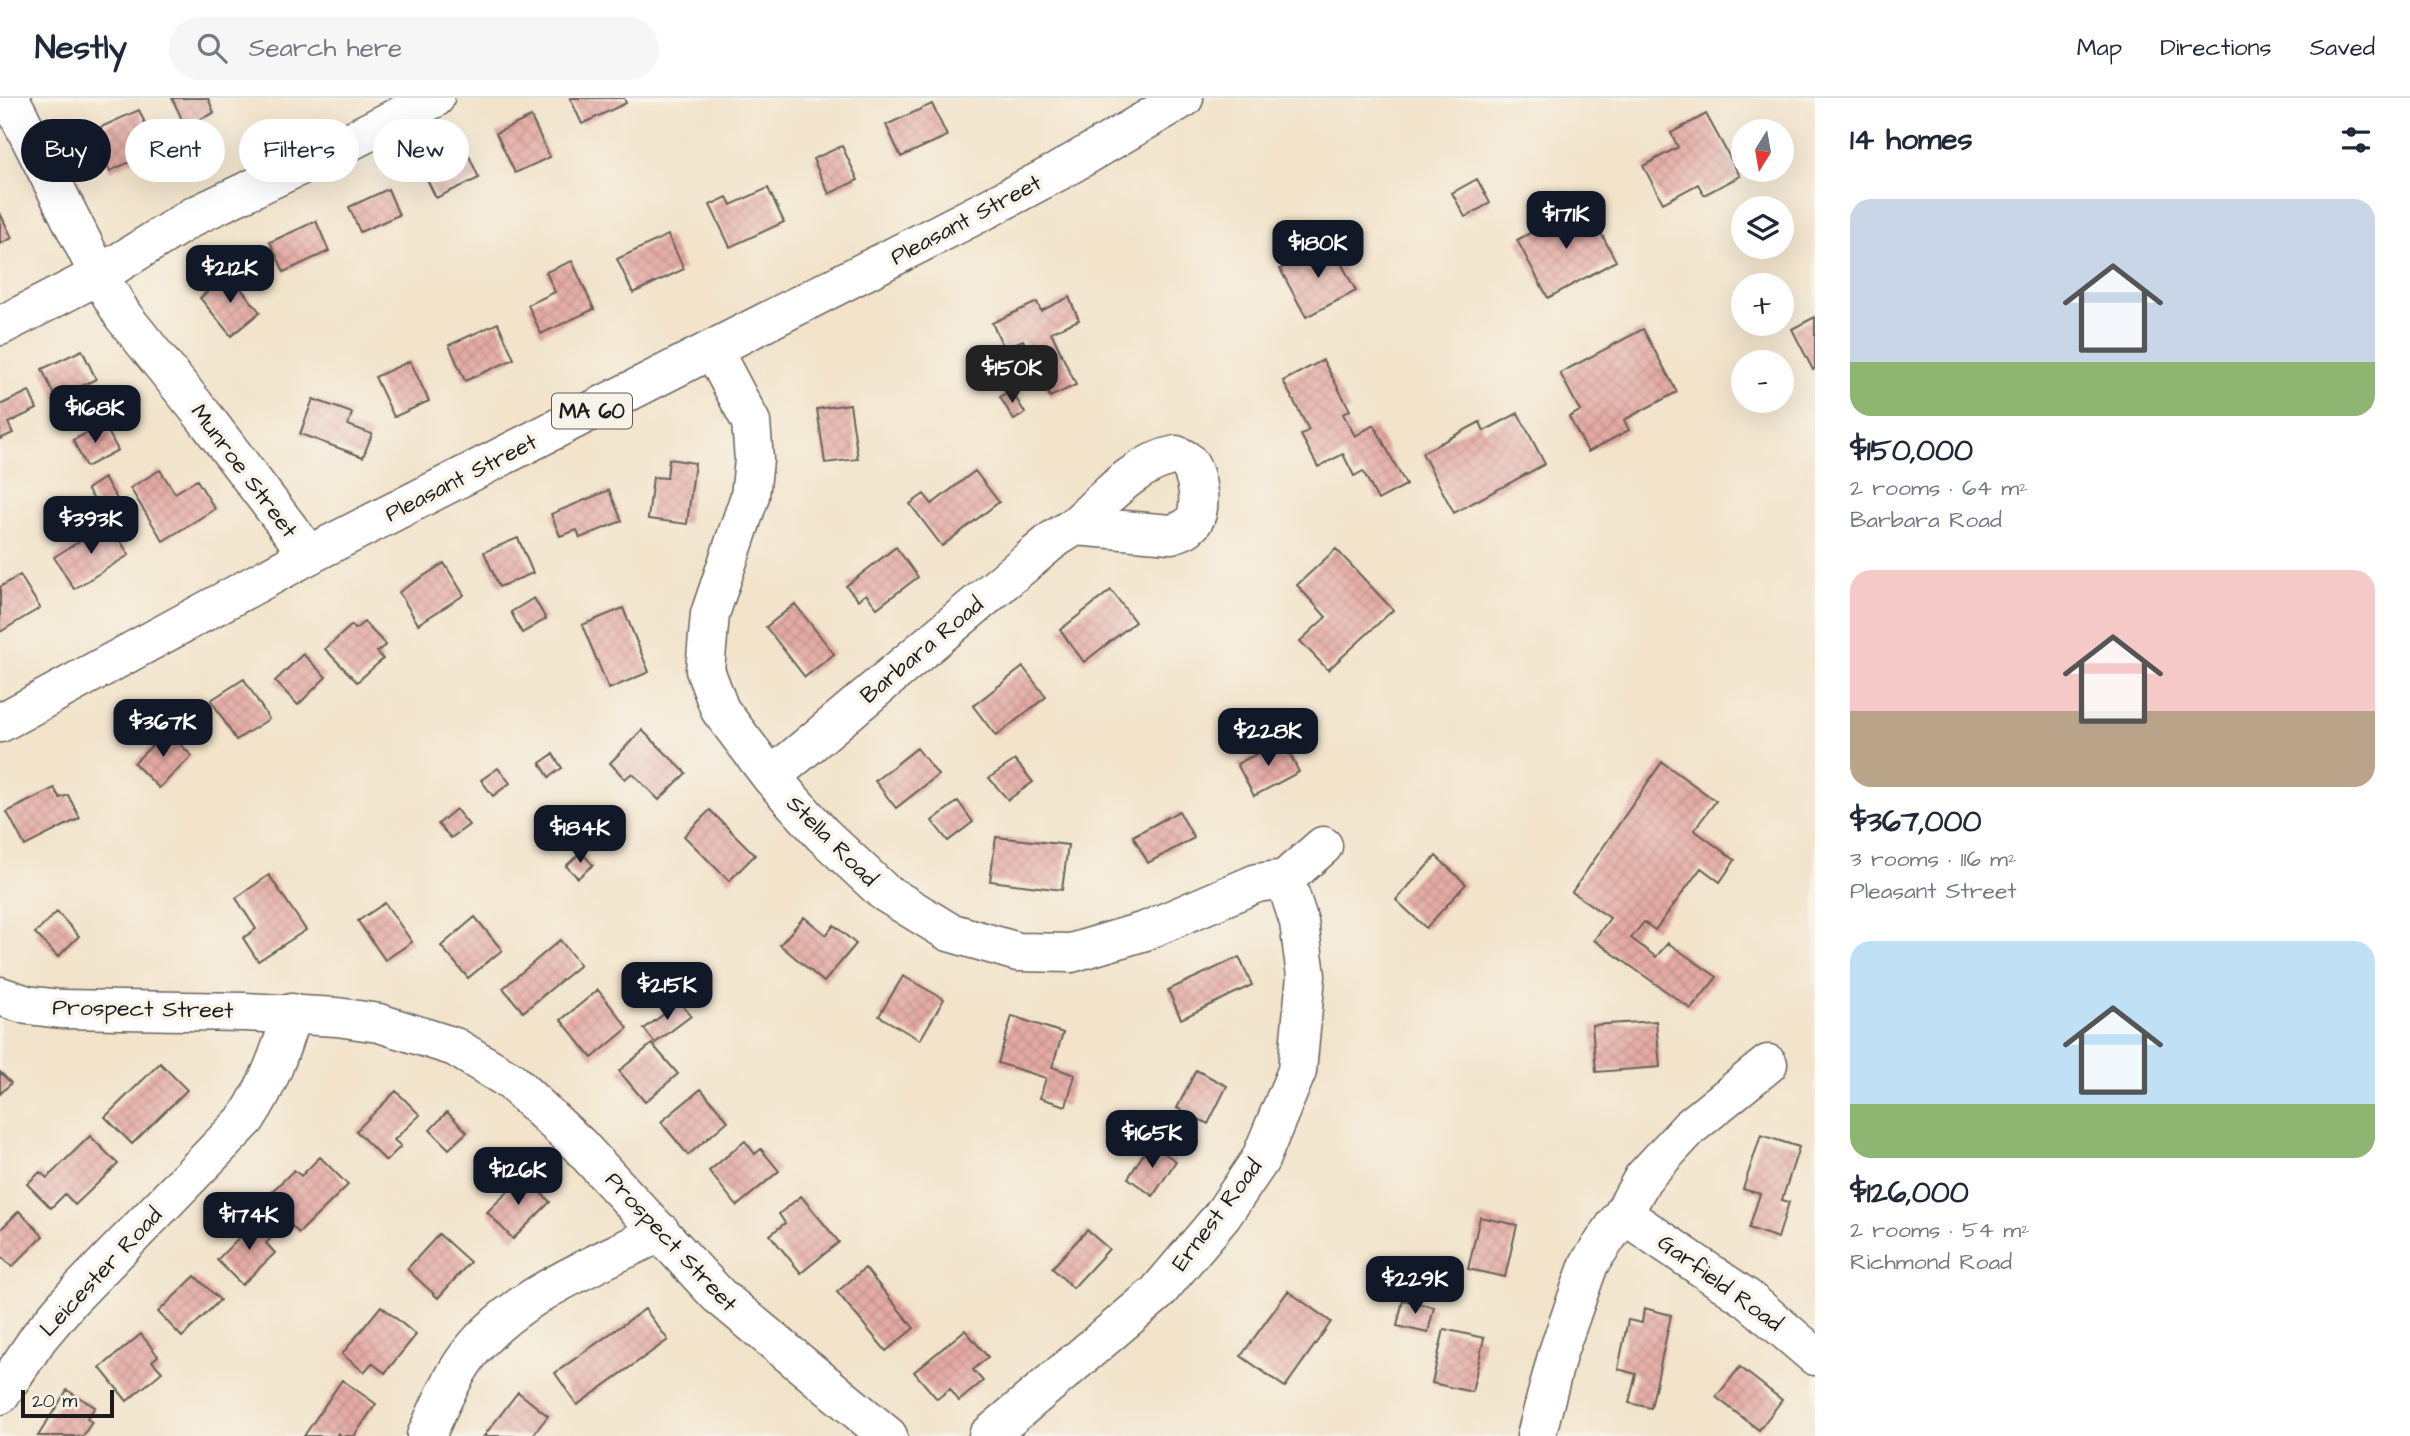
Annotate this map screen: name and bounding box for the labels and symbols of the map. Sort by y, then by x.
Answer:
north arrow [1731,119,1794,182]
street label: Pleasant Street [885,166,1048,273]
pin: $171K [1517,192,1615,251]
pin: $180K [1269,220,1367,280]
pin: $212K [181,246,279,305]
pin: $150K [963,345,1061,405]
pin: $168K [46,386,144,445]
road number: MA 60 [552,394,632,428]
street label: Munroe Street [183,397,305,545]
street label: Pleasant Street [379,426,543,530]
pin: $393K [42,496,140,556]
street label: Barbara Road [854,589,991,711]
pin: $367K [114,700,212,759]
pin: $228K [1219,708,1317,768]
street label: Stella Road [779,788,885,894]
pin: $184K [531,806,629,865]
pin: $215K [618,962,716,1022]
street label: Prospect Street [52,991,235,1027]
pin: $165K [1103,1110,1201,1170]
pin: $126K [469,1148,567,1207]
street label: Ernest Road [1164,1152,1270,1278]
street label: Prospect Street [598,1165,745,1320]
pin: $174K [200,1192,298,1252]
street label: Leicester Road [32,1200,170,1344]
street label: Garfield Road [1651,1227,1789,1339]
pin: $229K [1366,1256,1464,1316]
scale bar [21,1387,114,1419]

